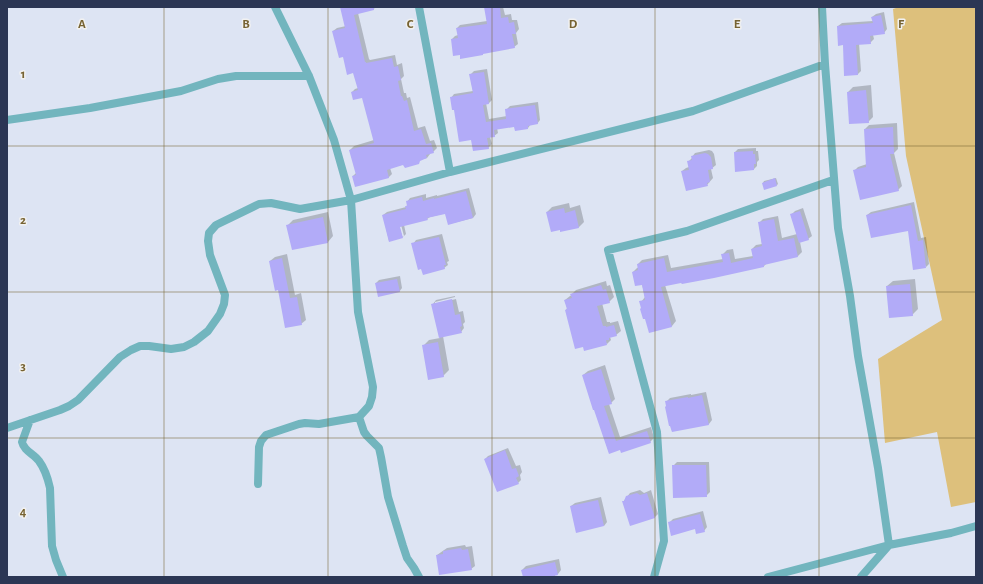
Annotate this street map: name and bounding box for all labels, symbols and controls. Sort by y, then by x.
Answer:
text: A [78,18,86,31]
text: B [242,18,250,31]
text: C [407,18,414,31]
text: D [569,18,578,31]
text: E [734,18,741,31]
text: F [898,18,905,31]
text: 1 [21,68,25,81]
text: 2 [20,214,26,227]
text: 3 [20,360,26,373]
text: 4 [20,506,27,519]

